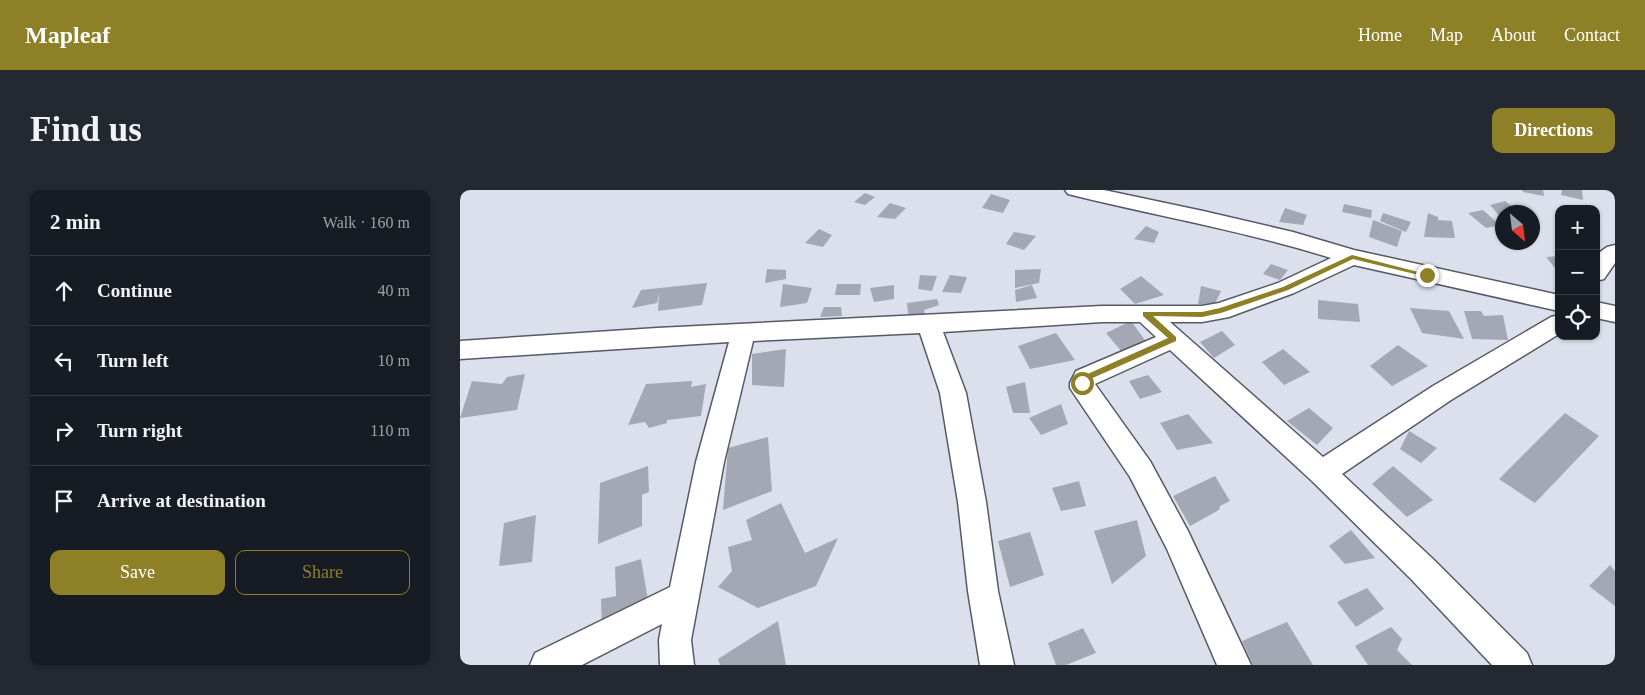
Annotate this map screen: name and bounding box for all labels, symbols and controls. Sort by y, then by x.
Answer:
text: Mapleaf [25,22,110,48]
text: Home [1358,25,1402,45]
text: Map [1430,25,1463,45]
text: About [1491,25,1536,45]
text: Contact [1564,25,1620,45]
button: Directions [1492,108,1615,153]
text: Find us [30,110,142,149]
north arrow [1495,205,1540,250]
map controls [1555,205,1600,340]
button: + [1555,205,1600,250]
text: 2 min [50,210,101,234]
text: Walk · 160 m [323,214,410,231]
button: − [1555,250,1600,295]
route end [1416,264,1439,287]
icon: ahead [50,277,78,305]
text: Continue [97,280,172,301]
text: 40 m [378,282,410,299]
button: locate [1555,295,1600,340]
icon: left [50,347,78,375]
text: Turn left [97,350,169,371]
text: 10 m [378,352,410,369]
route start [1071,372,1094,395]
icon: right [50,417,78,445]
text: Turn right [97,420,182,441]
text: 110 m [370,422,410,439]
icon: arrive [50,487,78,515]
text: Arrive at destination [97,490,266,511]
button: Save [50,550,225,595]
button: Share [235,550,410,595]

